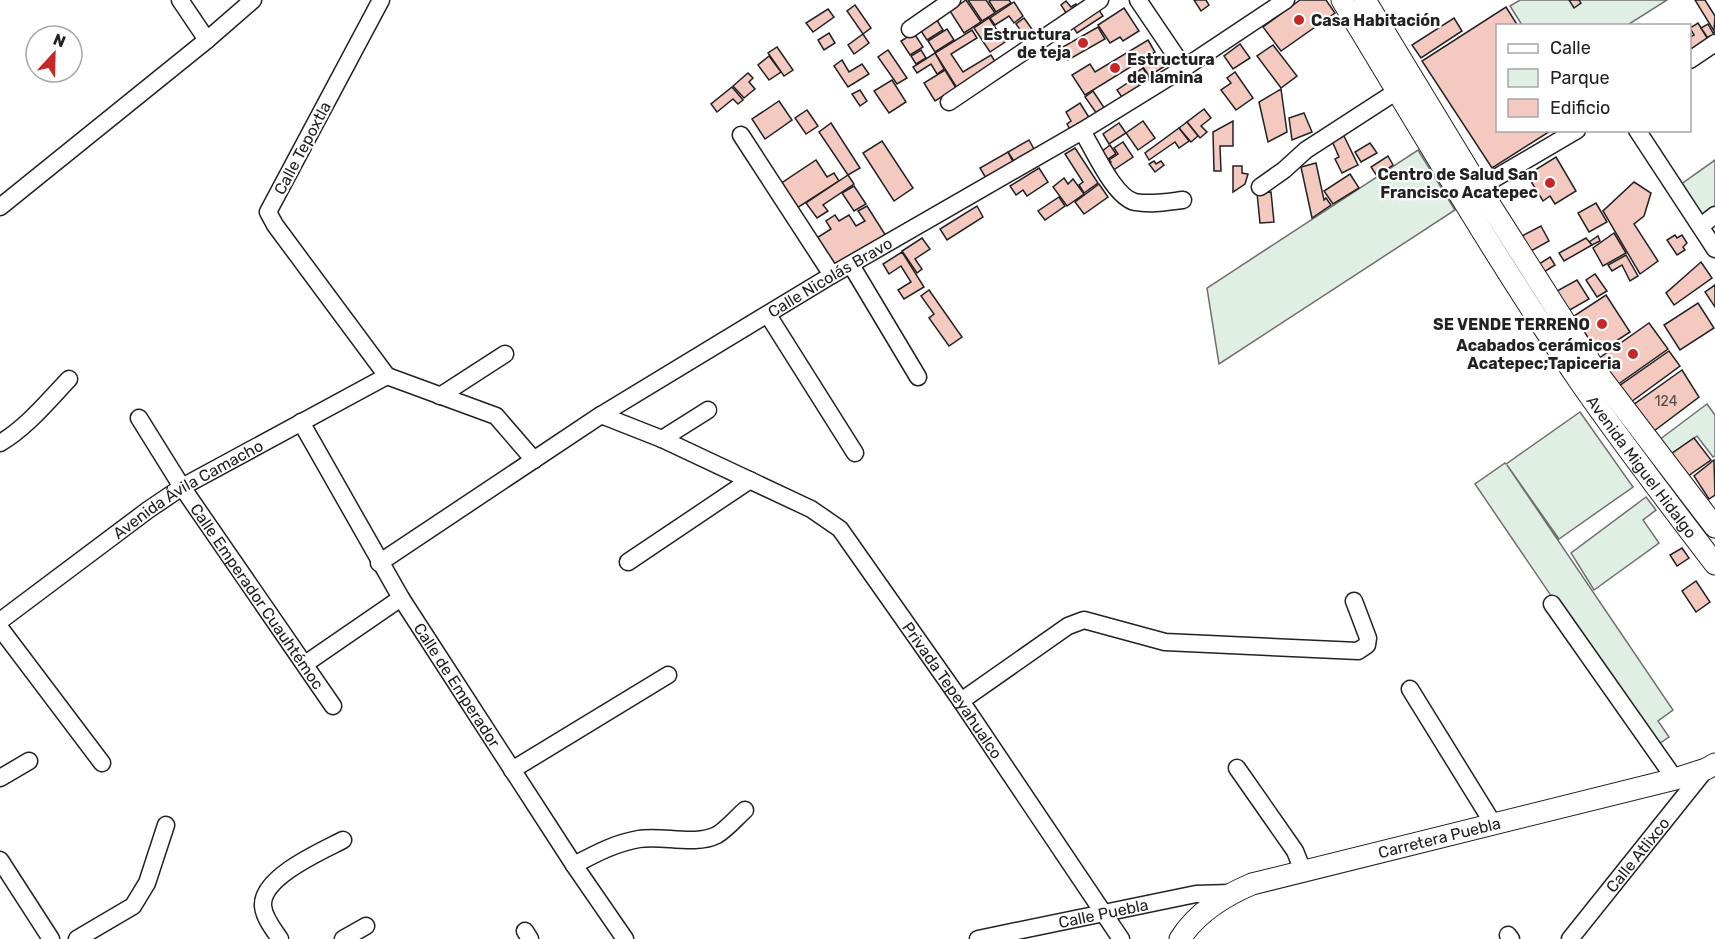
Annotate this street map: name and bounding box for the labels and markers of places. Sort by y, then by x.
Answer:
place label: Casa Habitación [1311,11,1440,30]
marker: Casa Habitación [1292,13,1306,27]
place label: Estructura de teja [983,25,1071,62]
marker: Estructura de teja [1076,36,1090,50]
place label: Estructura de lamina [1127,50,1215,87]
marker: Estructura de lamina [1108,61,1122,75]
place label: Centro de Salud San Francisco Acatepec [1377,165,1538,202]
marker: Centro de Salud San Francisco Acatepec [1543,176,1557,190]
place label: SE VENDE TERRENO [1433,315,1590,334]
marker: SE VENDE TERRENO [1595,317,1609,331]
place label: Acabados cerámicos Acatepec;Tapiceria [1456,336,1621,373]
marker: Acabados cerámicos Acatepec;Tapiceria [1626,347,1640,361]

